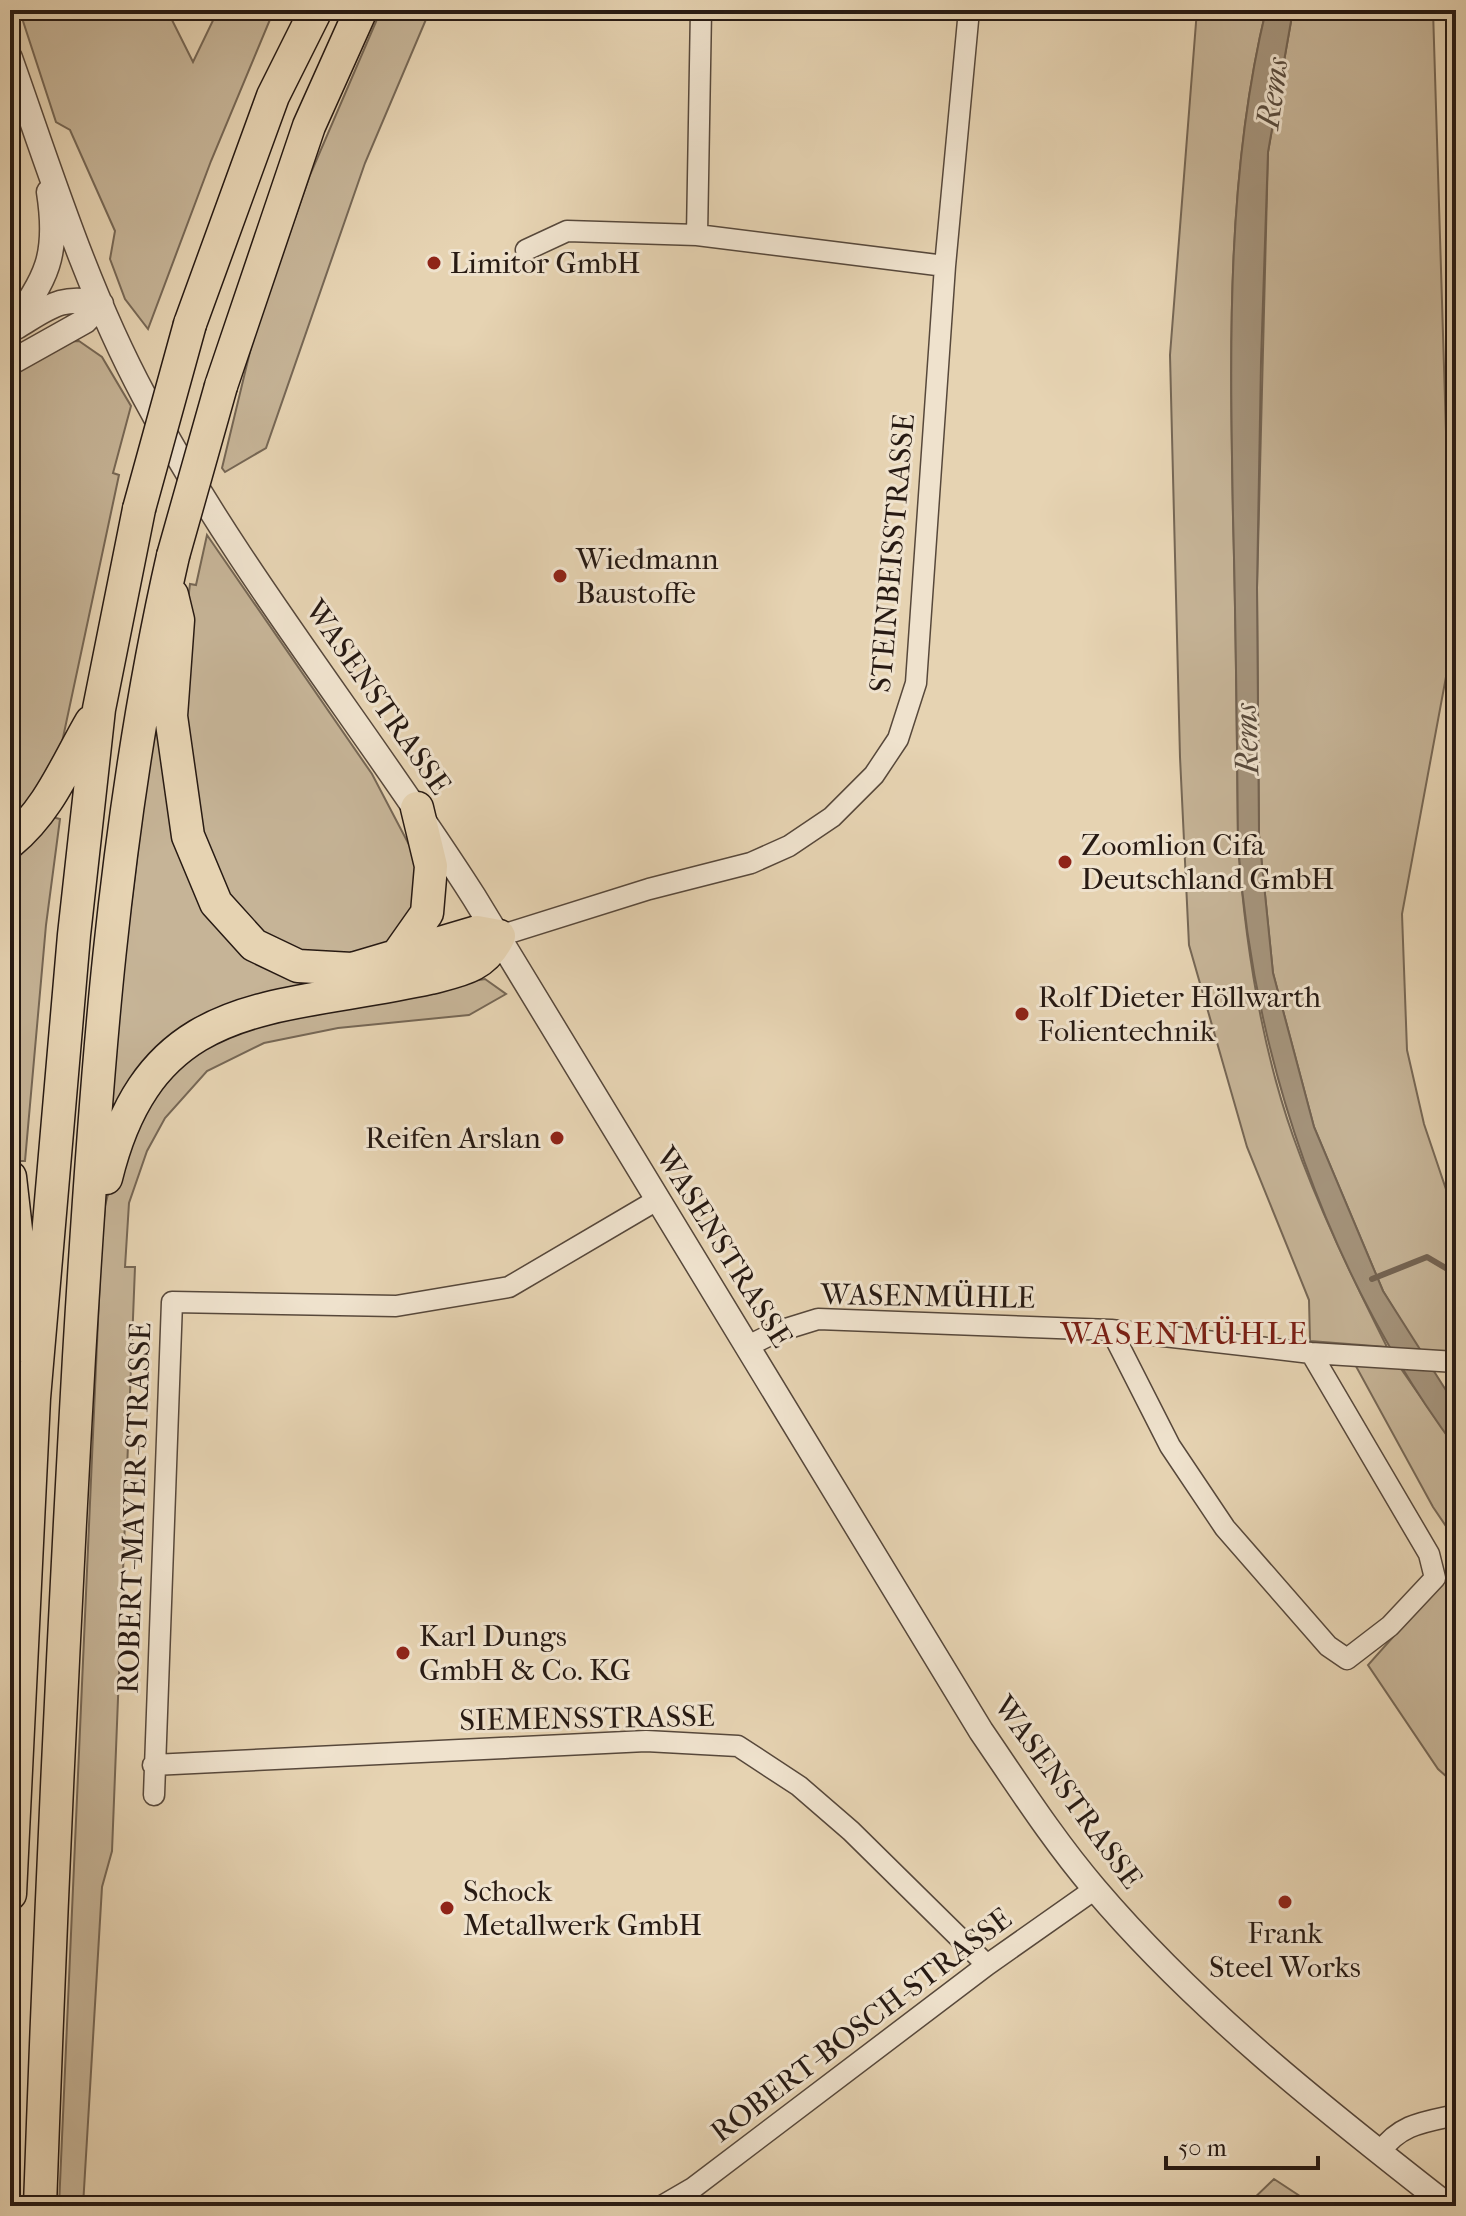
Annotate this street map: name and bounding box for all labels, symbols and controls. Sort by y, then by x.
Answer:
water label: Rems [1249,54,1296,133]
place label: Limitor GmbH [450,246,641,281]
marker: Limitor GmbH [425,254,443,272]
street label: STEINBEISSTRASSE [863,412,922,694]
place label: Wiedmann Baustoffe [575,542,719,611]
marker: Wiedmann Baustoffe [551,567,569,585]
street label: WASENSTRASSE [297,592,458,801]
water label: Rems [1227,702,1266,777]
place label: Zoomlion Cifa Deutschland GmbH [1081,828,1335,897]
marker: Zoomlion Cifa Deutschland GmbH [1056,853,1074,871]
place label: Rolf Dieter Höllwarth Folientechnik [1038,980,1321,1049]
marker: Rolf Dieter Höllwarth Folientechnik [1013,1005,1031,1023]
place label: Reifen Arslan [365,1121,542,1156]
marker: Reifen Arslan [548,1129,566,1147]
street label: WASENSTRASSE [647,1140,799,1354]
street label: WASENMÜHLE [819,1277,1036,1316]
district label: WASENMÜHLE [1060,1315,1309,1352]
street label: ROBERT-MAYER-STRASSE [111,1322,158,1694]
place label: Karl Dungs GmbH & Co. KG [419,1619,631,1688]
marker: Karl Dungs GmbH & Co. KG [394,1644,412,1662]
street label: WASENSTRASSE [985,1688,1149,1895]
street label: SIEMENSSTRASSE [459,1699,715,1738]
place label: Schock Metallwerk GmbH [463,1874,702,1943]
marker: Frank Steel Works [1276,1893,1294,1911]
marker: Schock Metallwerk GmbH [438,1899,456,1917]
street label: ROBERT-BOSCH-STRASSE [704,1901,1019,2150]
place label: Frank Steel Works [1209,1916,1361,1985]
scale bar [1166,2120,1318,2170]
text: 50 m [1178,2134,1227,2162]

